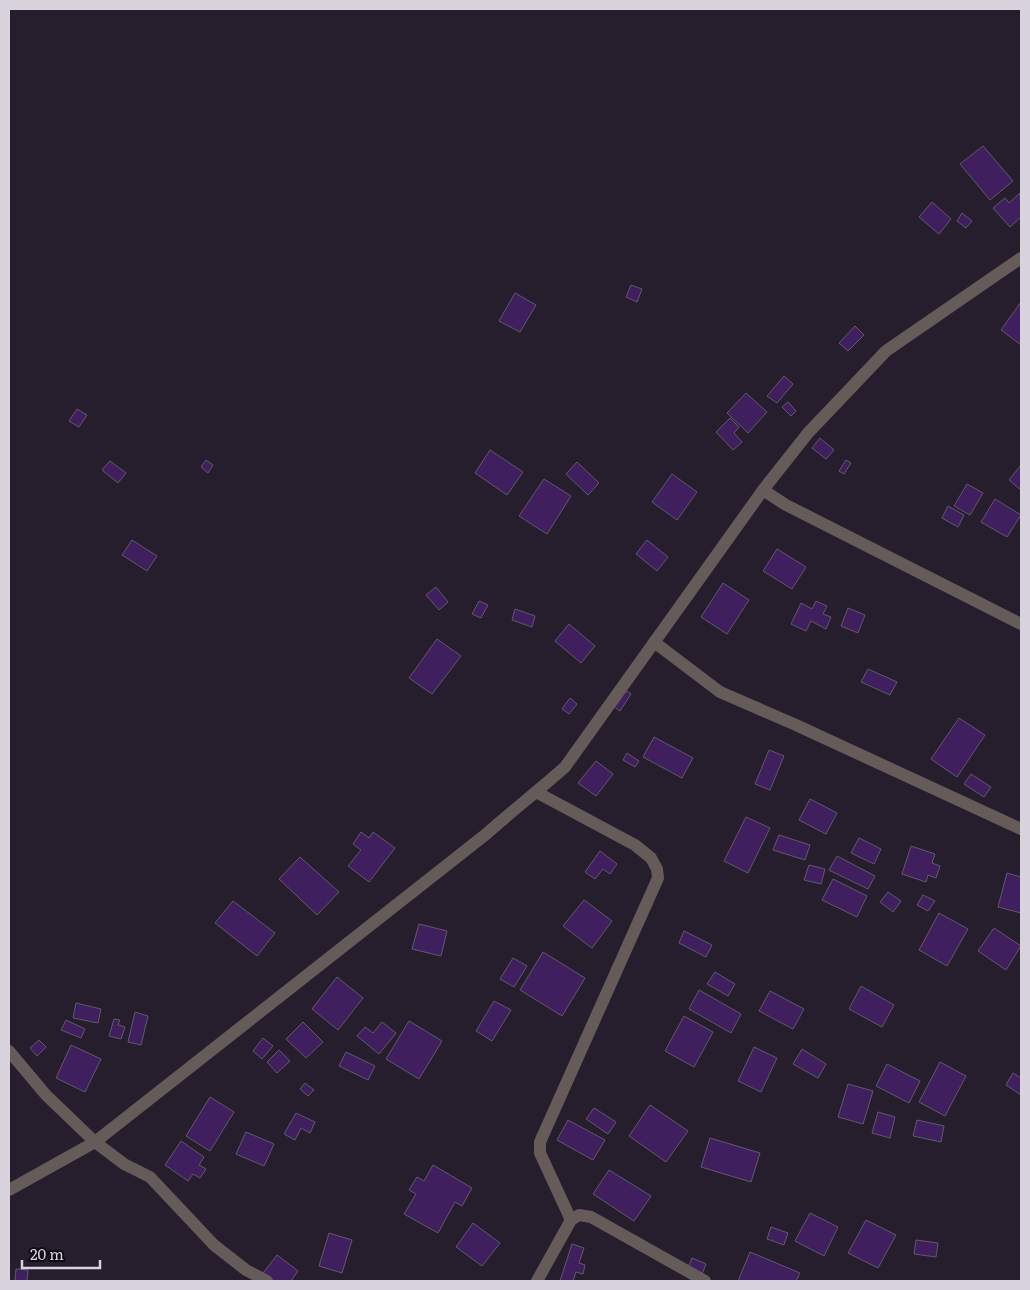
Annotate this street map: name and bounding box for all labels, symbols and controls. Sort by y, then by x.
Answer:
scale bar [22,1238,100,1270]
text: 20 m [30,1242,64,1265]

